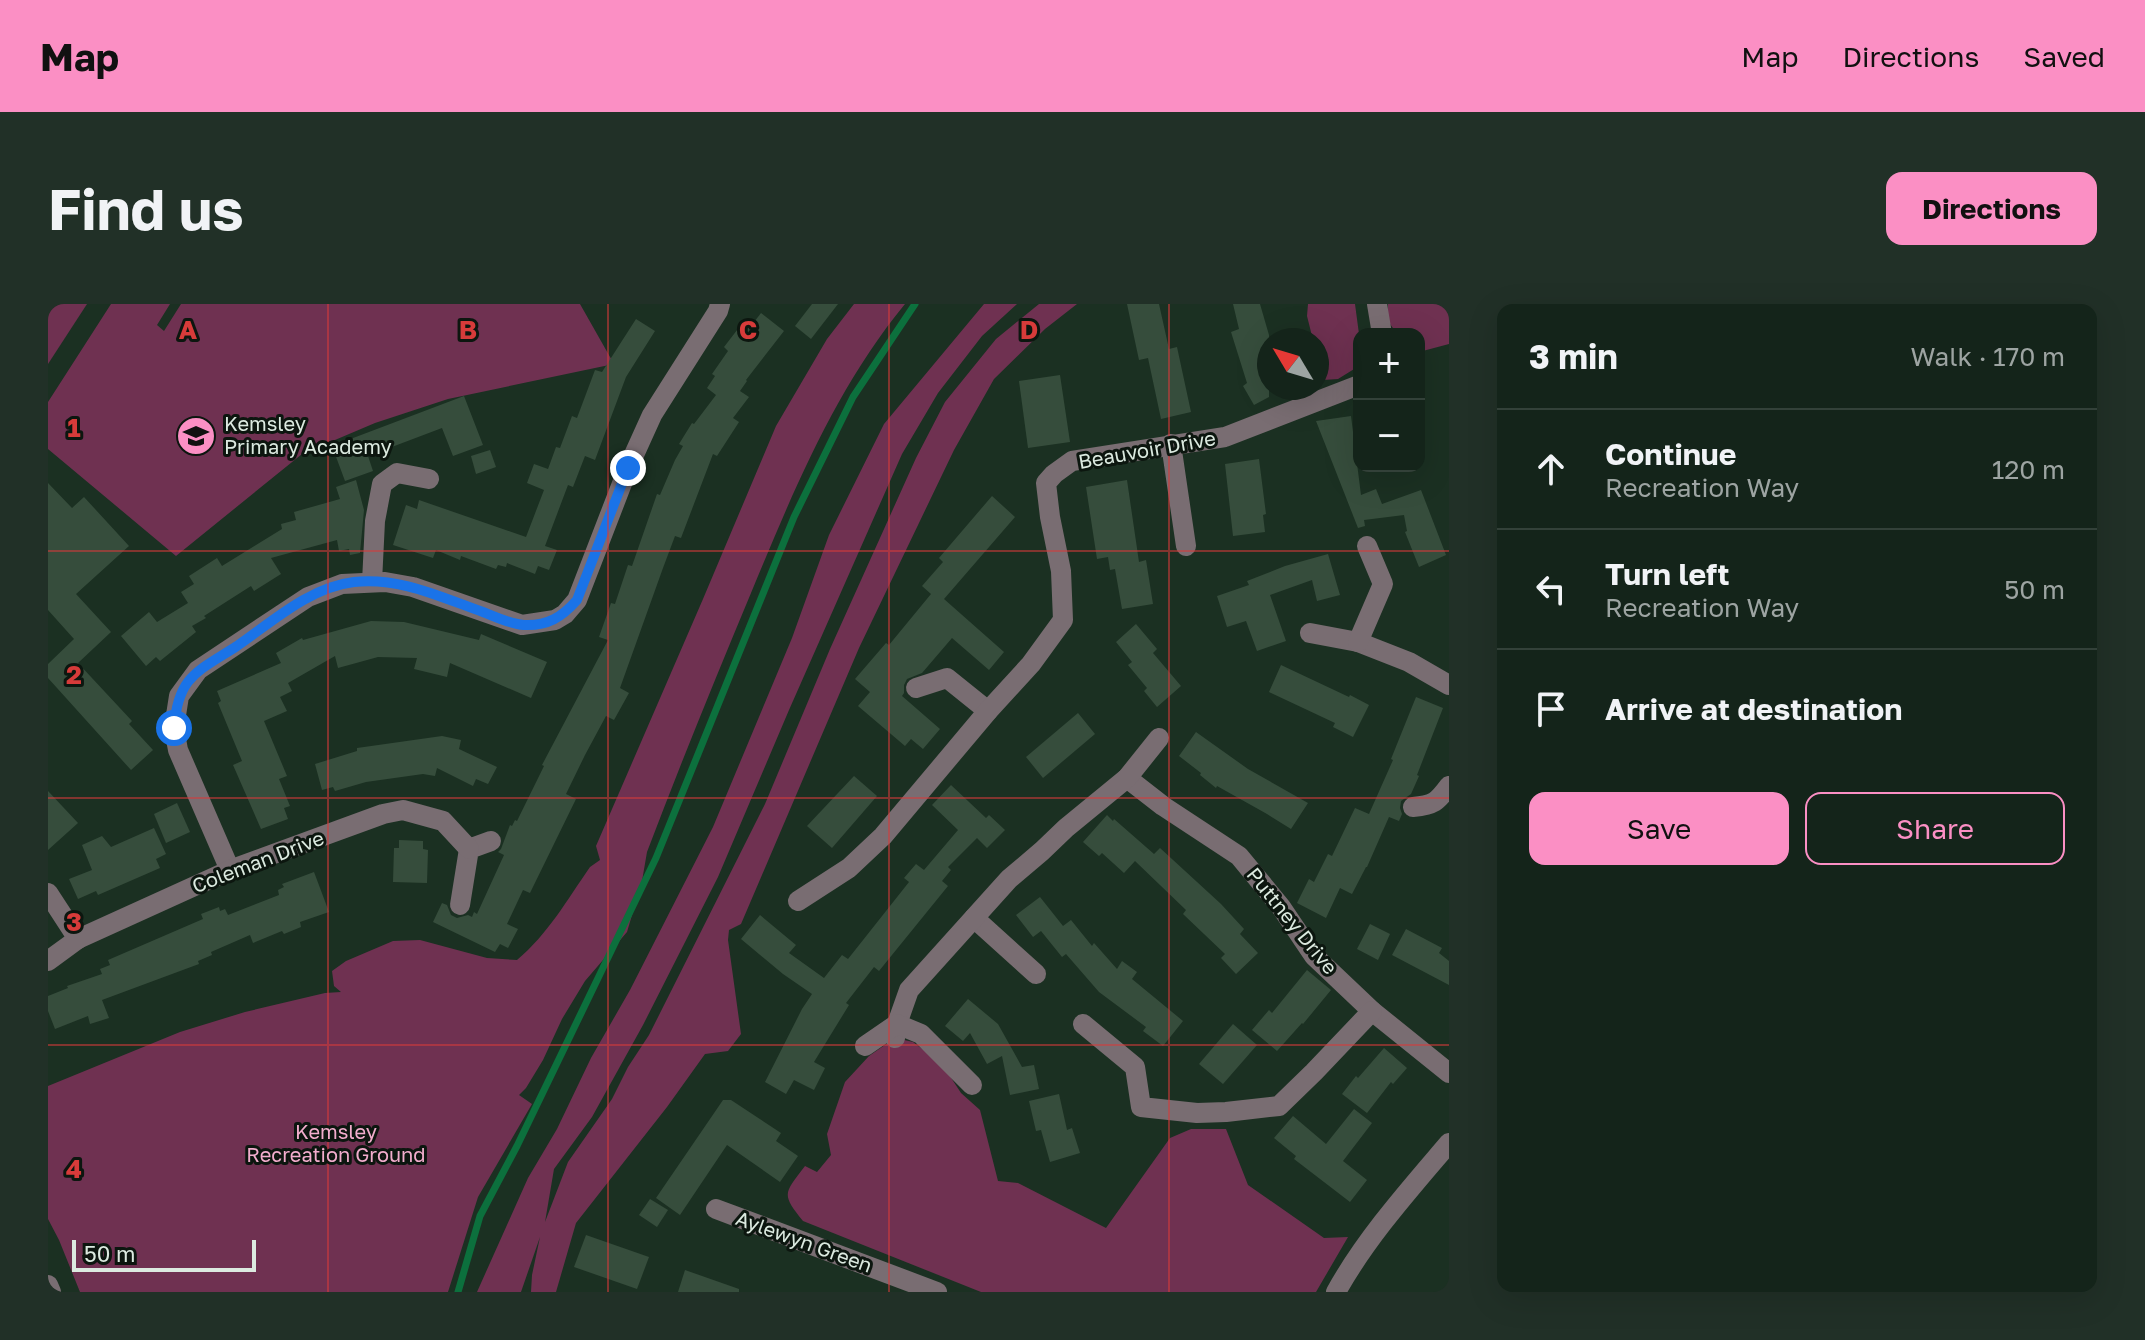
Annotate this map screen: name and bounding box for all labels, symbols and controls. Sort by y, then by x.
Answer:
text: Map [40,34,119,79]
text: Map [1741,40,1798,73]
text: Directions [1842,40,1979,73]
text: Saved [2023,40,2105,73]
button: Directions [1886,172,2097,245]
text: Find us [48,175,244,242]
text: A [179,314,198,345]
text: B [459,314,477,345]
text: C [739,314,757,345]
text: D [1020,314,1038,345]
north arrow [1257,328,1329,400]
map controls [1353,328,1425,472]
button: + [1353,328,1425,400]
text: 3 min [1529,336,1618,376]
text: Walk · 170 m [1911,341,2065,372]
button: − [1353,400,1425,472]
place label: Kemsley Primary Academy [224,411,392,458]
text: 1 [67,412,81,443]
school or university icon: Kemsley Primary Academy [175,415,217,457]
street label: Beauvoir Drive [1076,425,1217,473]
text: Continue [1605,436,1736,472]
icon: ahead [1529,447,1573,491]
route end [610,450,646,486]
text: 120 m [1992,454,2065,485]
text: Recreation Way [1605,472,1799,503]
text: Turn left [1605,556,1730,592]
icon: left [1529,567,1573,611]
text: 50 m [2004,574,2065,605]
text: Recreation Way [1605,592,1799,623]
text: 2 [66,659,82,690]
icon: arrive [1529,687,1573,731]
text: Arrive at destination [1605,691,1902,727]
route start [156,710,192,746]
button: Save [1529,792,1789,865]
button: Share [1805,792,2065,865]
street label: Coleman Drive [188,825,327,897]
street label: Puttney Drive [1242,862,1343,979]
text: 3 [66,906,82,937]
park label: Kemsley Recreation Ground [246,1119,426,1166]
text: 4 [66,1153,82,1184]
street label: Aylewyn Green [733,1205,876,1277]
scale bar [72,1236,256,1272]
text: 50 m [84,1240,135,1267]

